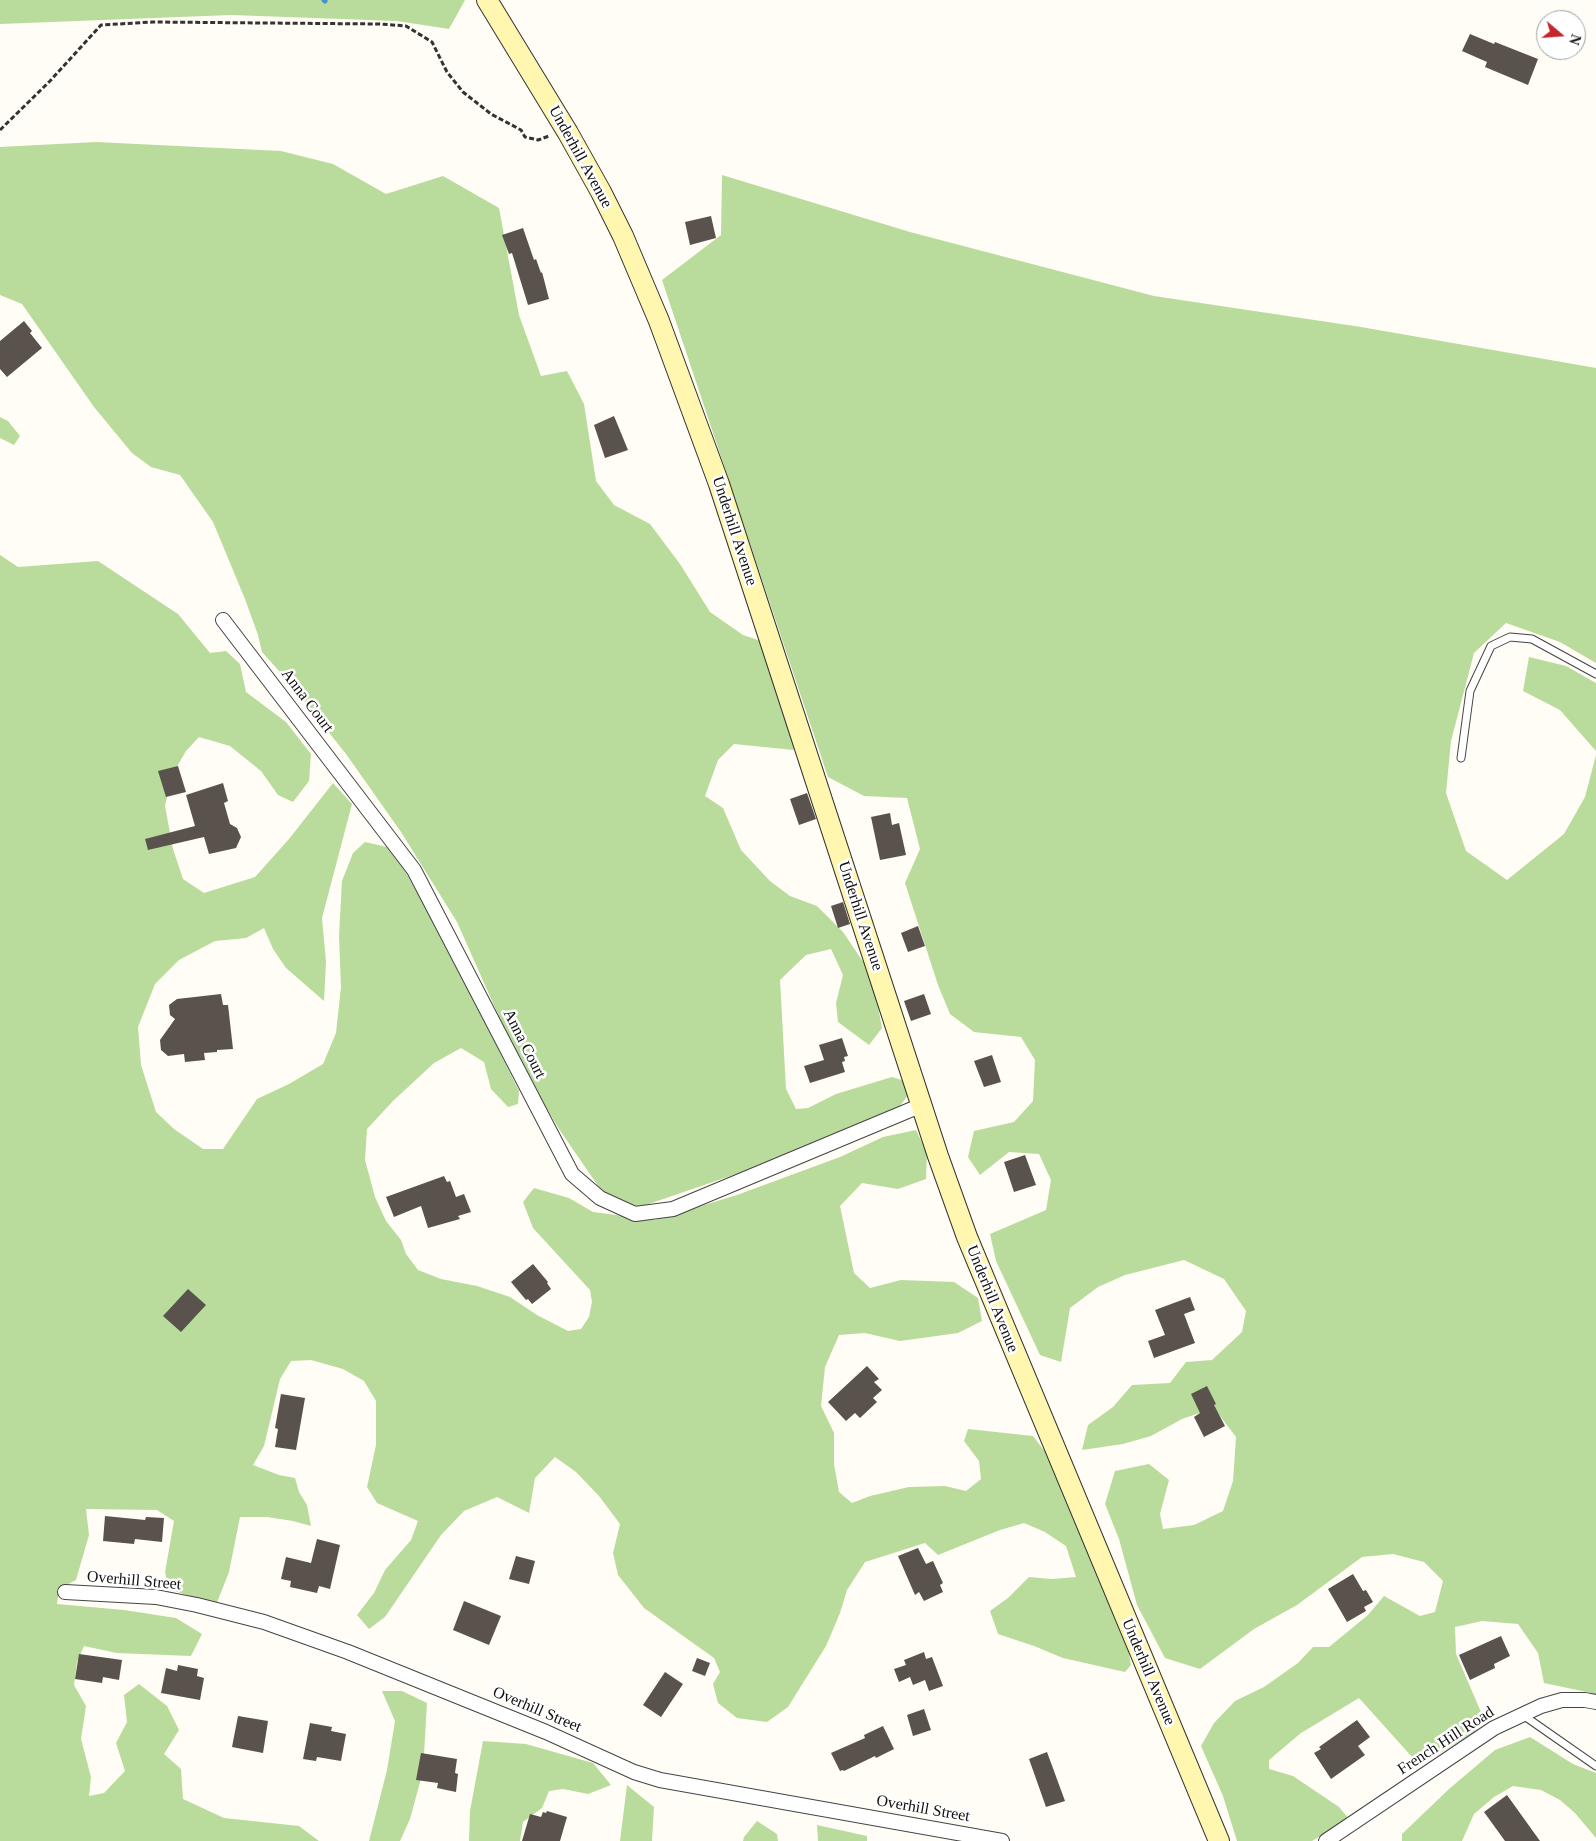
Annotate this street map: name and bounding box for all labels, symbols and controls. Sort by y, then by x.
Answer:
north arrow [1536,10,1586,60]
text: N [1566,32,1583,47]
street label: Underhill Avenue [544,103,616,211]
street label: Underhill Avenue [707,474,761,588]
street label: Anna Court [277,665,337,737]
street label: Underhill Avenue [833,859,887,973]
street label: Anna Court [498,1006,550,1082]
street label: Underhill Avenue [962,1243,1022,1355]
street label: Overhill Street [86,1567,182,1595]
street label: Underhill Avenue [1117,1616,1179,1728]
street label: Overhill Street [490,1683,584,1737]
street label: French Hill Road [1394,1703,1498,1779]
street label: Overhill Street [875,1791,971,1827]

